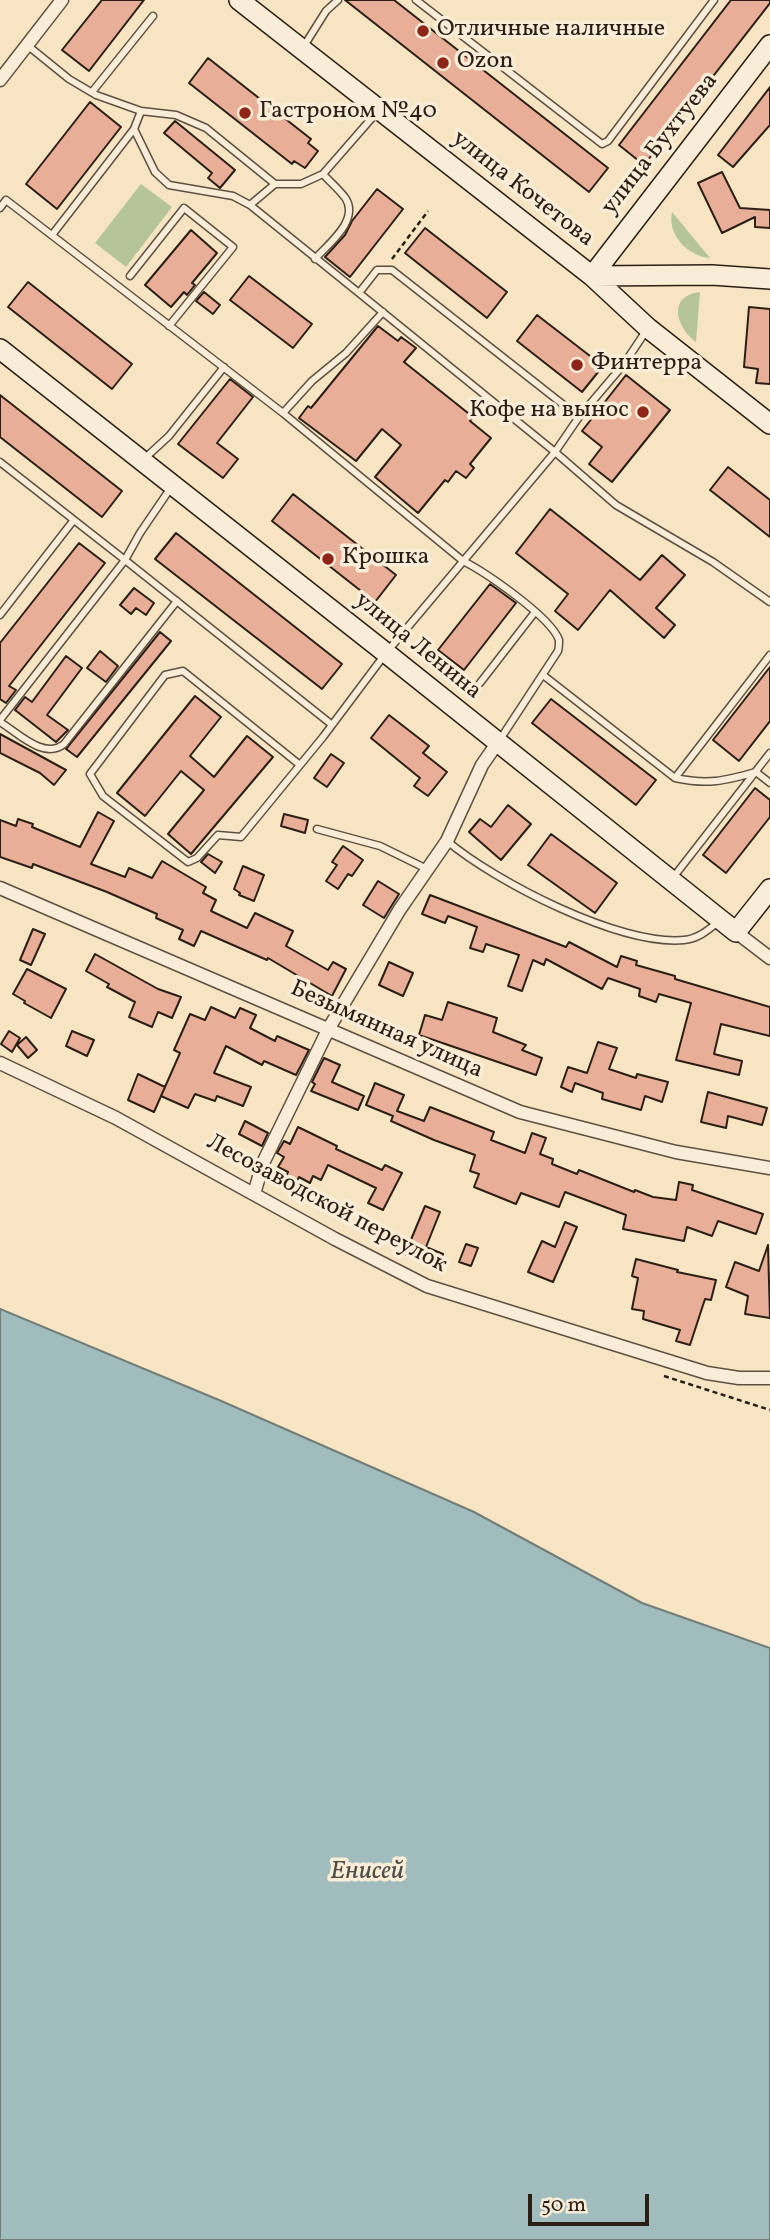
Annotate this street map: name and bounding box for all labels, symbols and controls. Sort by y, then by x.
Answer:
place label: Отличные наличные [437,17,665,45]
marker: Отличные наличные [415,23,431,39]
place label: Ozon [457,49,514,77]
marker: Ozon [435,55,451,71]
street label: улица Бухтуева [597,68,725,222]
place label: Гастроном №40 [259,99,437,127]
marker: Гастроном №40 [237,105,253,121]
street label: улица Кочетова [445,125,599,255]
place label: Финтерра [591,351,702,379]
marker: Финтерра [569,357,585,373]
place label: Кофе на вынос [469,398,629,426]
marker: Кофе на вынос [635,404,651,420]
place label: Крошка [342,545,429,573]
marker: Крошка [320,551,336,567]
street label: улица Ленина [348,587,486,707]
street label: Безымянная улица [285,976,487,1086]
street label: Лесозаводской переулок [201,1129,451,1281]
water label: Енисей [330,1857,404,1889]
scale bar [532,2180,653,2224]
text: 50 m [541,2191,586,2220]

